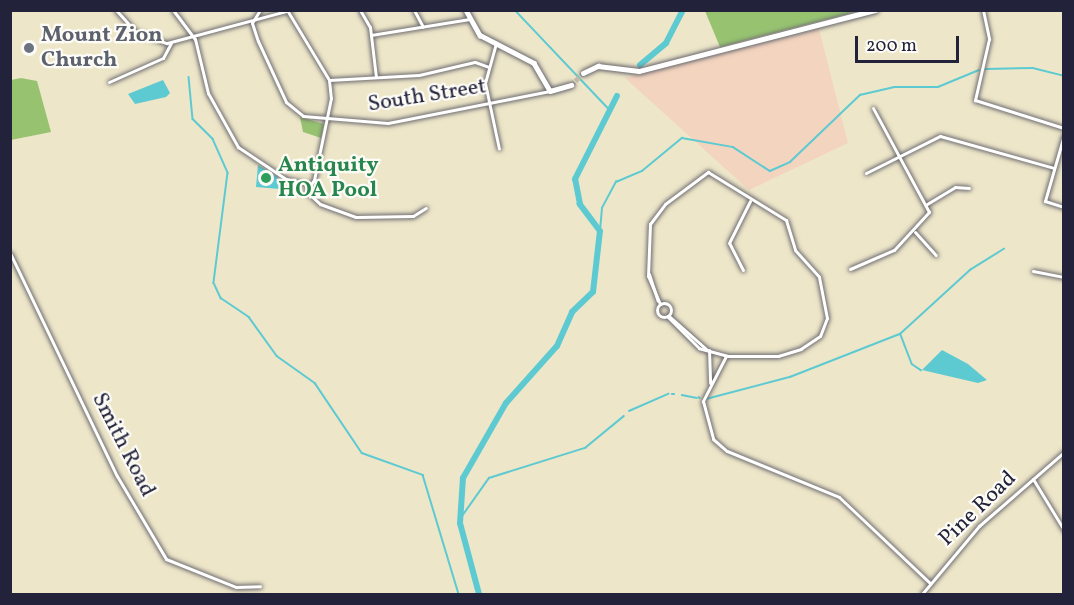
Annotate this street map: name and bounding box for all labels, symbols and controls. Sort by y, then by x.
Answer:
place label: Mount Zion Church [41,22,163,74]
scale bar [858,24,962,62]
text: 200 m [866,34,917,59]
marker: Mount Zion Church [22,41,36,55]
street label: South Street [366,74,488,118]
place label: Antiquity HOA Pool [278,152,379,204]
marker: Antiquity HOA Pool [259,171,273,185]
street label: Smith Road [86,389,160,501]
street label: Pine Road [934,466,1022,552]

